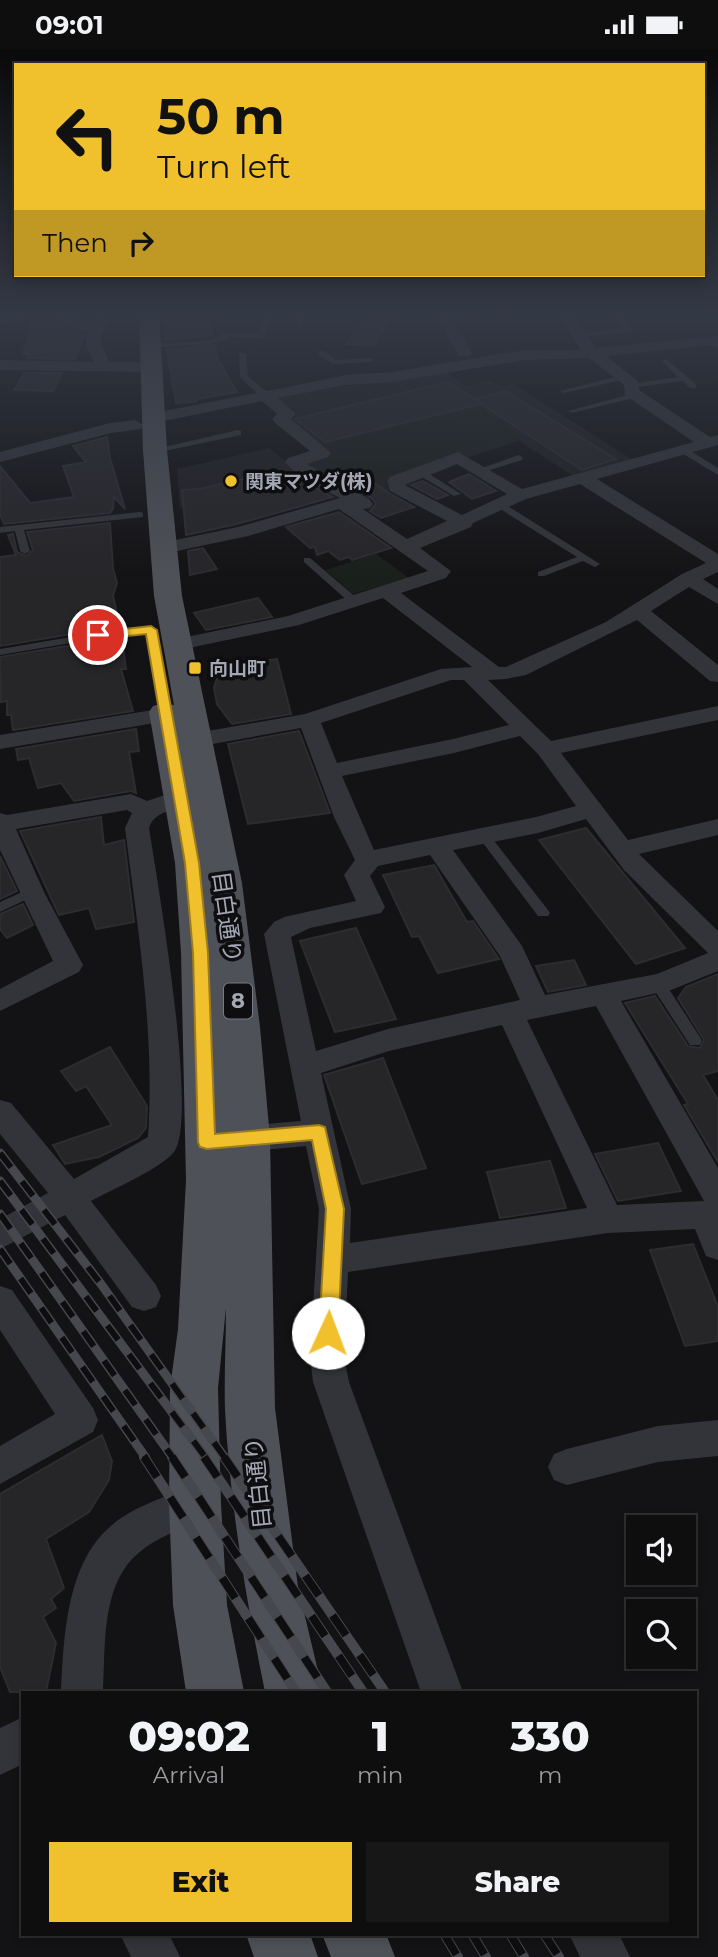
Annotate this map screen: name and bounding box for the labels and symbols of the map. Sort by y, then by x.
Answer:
place label: 関東マツダ(株) [245,470,373,493]
marker: 関東マツダ(株) [223,473,239,489]
pin [68,605,128,665]
place label: 向山町 [209,657,266,680]
marker: 向山町 [187,660,203,676]
street label: 目白通り [207,869,247,965]
road number: 8 [224,983,252,1019]
position arrow [291,1296,365,1370]
street label: 目白通り [239,1436,277,1530]

